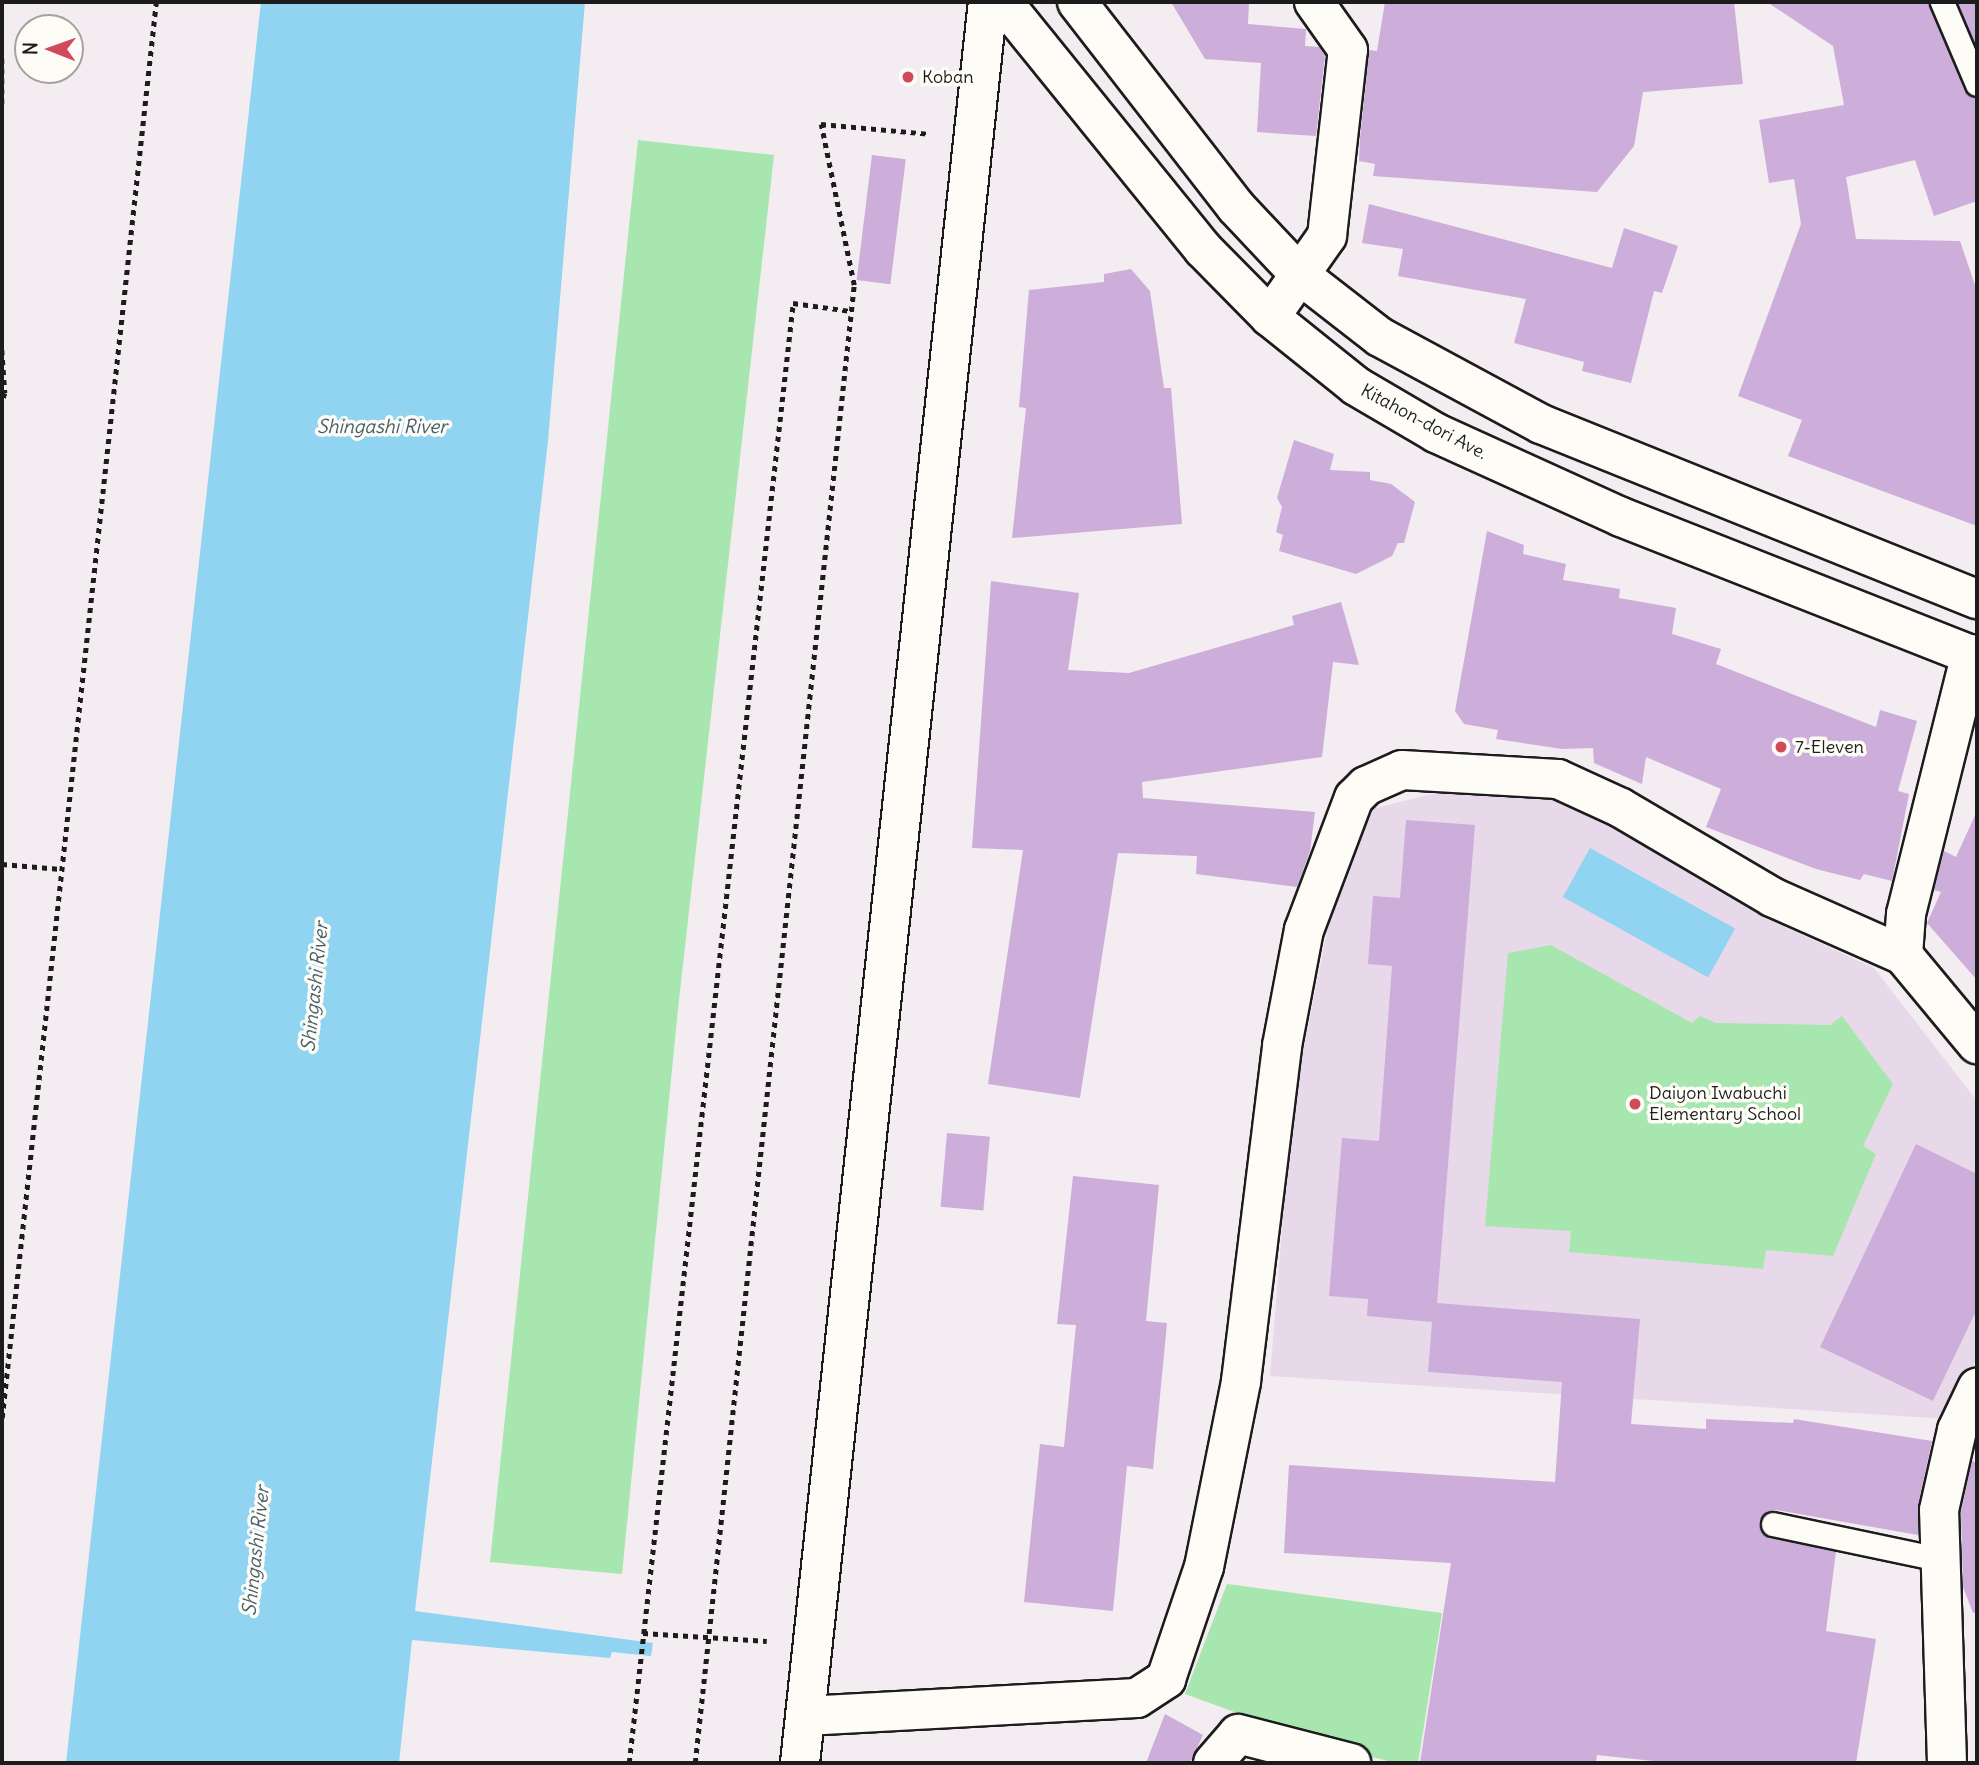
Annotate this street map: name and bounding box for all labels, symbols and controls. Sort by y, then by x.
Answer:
north arrow [14,14,84,84]
text: N [18,42,42,55]
place label: Koban [922,66,974,88]
marker: Koban [900,69,916,85]
street label: Kitahon-dori Ave. [1357,380,1491,464]
water label: Shingashi River [317,416,447,438]
place label: 7-Eleven [1795,736,1864,758]
marker: 7-Eleven [1773,739,1789,755]
water label: Shingashi River [297,921,333,1053]
place label: Daiyon Iwabuchi Elementary School [1649,1083,1801,1126]
marker: Daiyon Iwabuchi Elementary School [1627,1096,1643,1112]
water label: Shingashi River [238,1485,274,1617]

